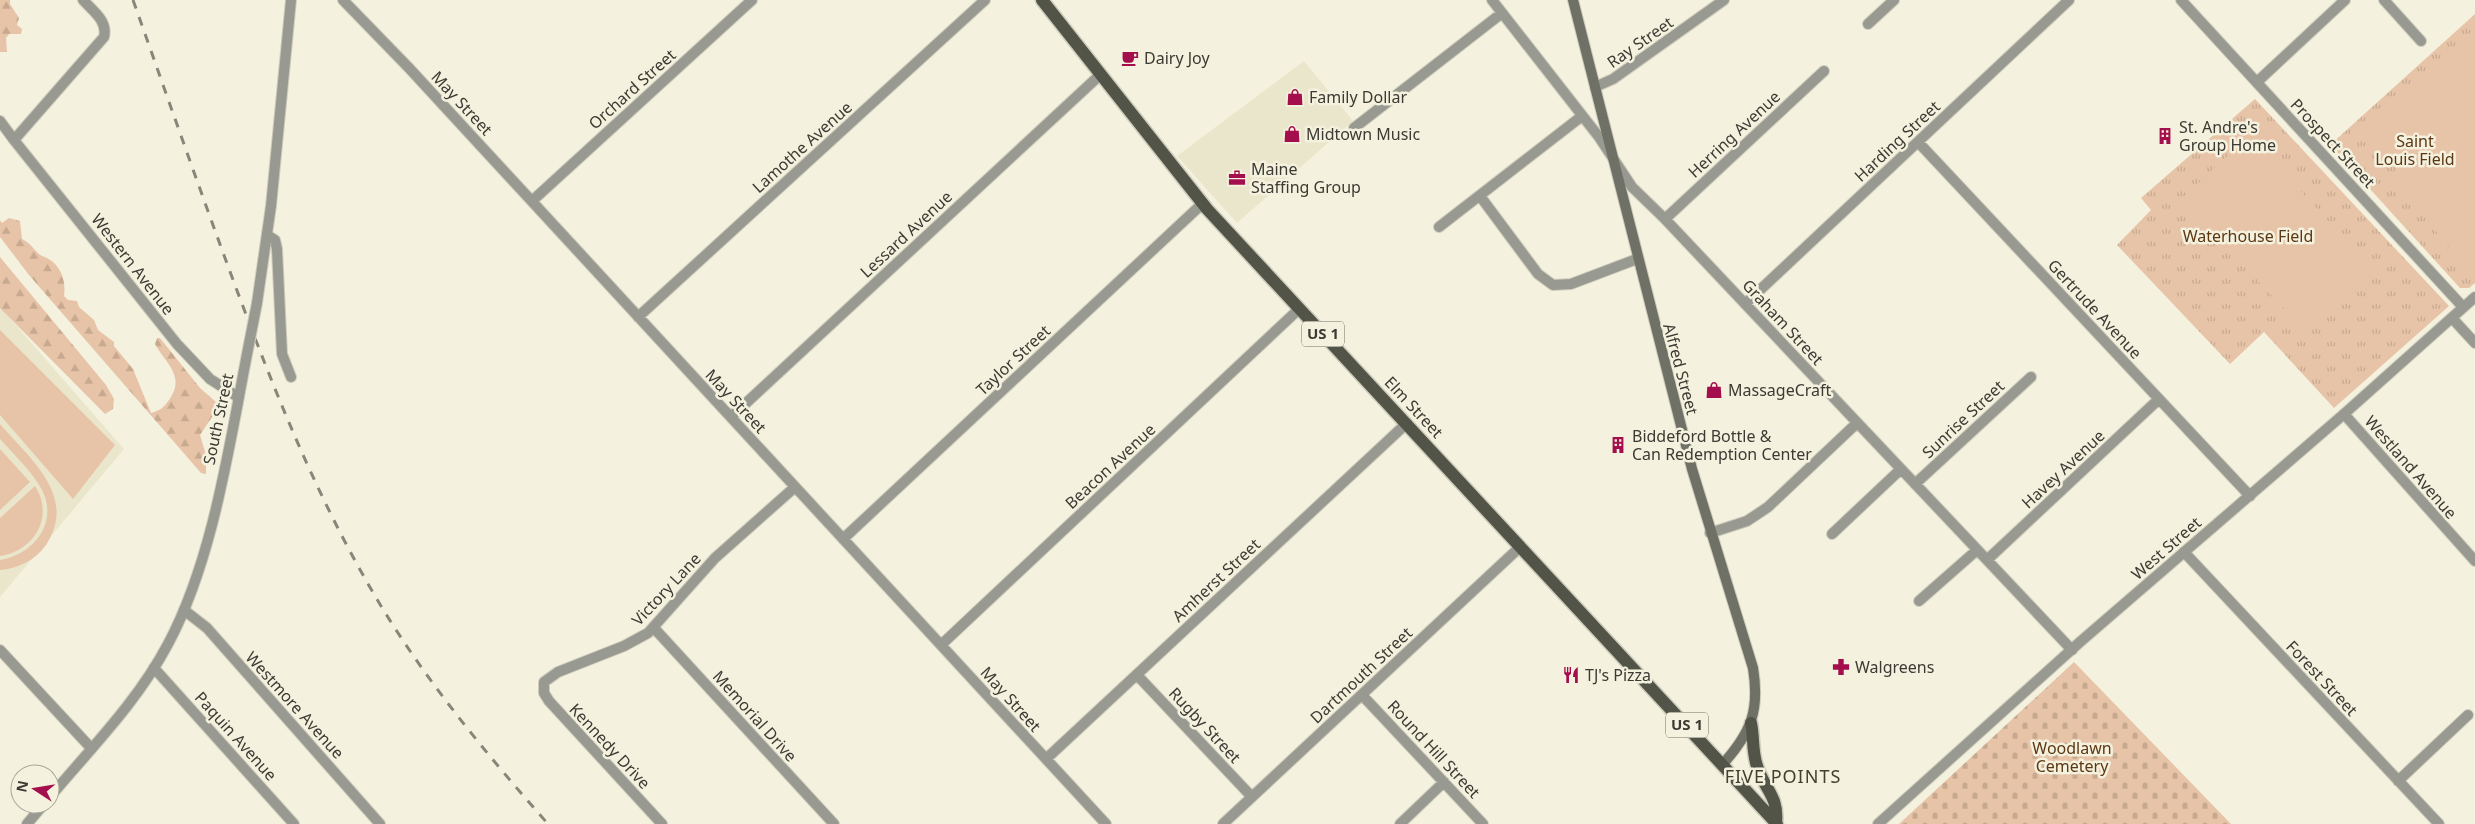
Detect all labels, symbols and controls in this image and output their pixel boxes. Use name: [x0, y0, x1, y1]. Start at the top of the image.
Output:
street label: Ray Street: [1603, 11, 1678, 73]
street label: Orchard Street: [584, 44, 681, 134]
place label: Dairy Joy: [1144, 47, 1210, 69]
cafe icon: Dairy Joy: [1120, 48, 1140, 68]
street label: May Street: [427, 66, 498, 140]
place label: Family Dollar: [1309, 86, 1407, 108]
street label: Herring Avenue: [1683, 86, 1785, 182]
shop icon: Family Dollar: [1285, 87, 1305, 107]
street label: Prospect Street: [2286, 94, 2380, 193]
street label: Harding Street: [1849, 95, 1945, 186]
street label: Lamothe Avenue: [747, 96, 857, 198]
place label: St. Andre's Group Home: [2179, 116, 2276, 156]
place label: Midtown Music: [1306, 123, 1420, 145]
shop icon: Midtown Music: [1282, 124, 1302, 144]
building icon: St. Andre's Group Home: [2155, 126, 2175, 146]
park label: Saint Louis Field: [2375, 130, 2455, 170]
place label: Maine Staffing Group: [1251, 158, 1361, 198]
office icon: Maine Staffing Group: [1227, 168, 1247, 188]
street label: Lessard Avenue: [855, 186, 957, 282]
street label: Western Avenue: [87, 209, 179, 319]
park label: Waterhouse Field: [2183, 225, 2313, 247]
street label: Gertrude Avenue: [2043, 254, 2147, 364]
street label: Graham Street: [1738, 274, 1829, 370]
street label: Taylor Street: [971, 320, 1055, 400]
street label: Alfred Street: [1658, 321, 1704, 417]
road number: US 1: [1302, 322, 1344, 346]
street label: May Street: [701, 364, 772, 438]
street label: South Street: [198, 371, 238, 467]
street label: Elm Street: [1380, 371, 1448, 443]
street label: Sunrise Street: [1917, 375, 2009, 463]
place label: MassageCraft: [1728, 379, 1832, 401]
shop icon: MassageCraft: [1704, 380, 1724, 400]
street label: Westland Avenue: [2360, 411, 2462, 523]
street label: Beacon Avenue: [1060, 418, 1160, 514]
place label: Biddeford Bottle & Can Redemption Center: [1632, 425, 1812, 465]
street label: Havey Avenue: [2017, 425, 2109, 513]
building icon: Biddeford Bottle & Can Redemption Center: [1608, 435, 1628, 455]
street label: West Street: [2126, 511, 2206, 584]
street label: Amherst Street: [1167, 533, 1265, 627]
street label: Victory Lane: [627, 548, 705, 630]
street label: Dartmouth Street: [1305, 622, 1417, 728]
street label: Forest Street: [2281, 636, 2363, 721]
street label: Westmore Avenue: [241, 647, 349, 763]
place label: Walgreens: [1855, 656, 1934, 678]
pharmacy icon: Walgreens: [1831, 657, 1851, 677]
street label: May Street: [976, 662, 1046, 736]
place label: TJ's Pizza: [1585, 664, 1651, 686]
restaurant icon: TJ's Pizza: [1561, 665, 1581, 685]
street label: Memorial Drive: [708, 666, 802, 766]
street label: Rugby Street: [1164, 682, 1246, 768]
street label: Paquin Avenue: [190, 687, 282, 785]
street label: Round Hill Street: [1383, 695, 1485, 803]
street label: Kennedy Drive: [565, 698, 655, 794]
road number: US 1: [1666, 712, 1708, 738]
park label: Woodlawn Cemetery: [2032, 737, 2112, 777]
north arrow: [10, 764, 60, 814]
district label: FIVE POINTS: [1725, 764, 1841, 788]
text: N: [11, 779, 32, 794]

